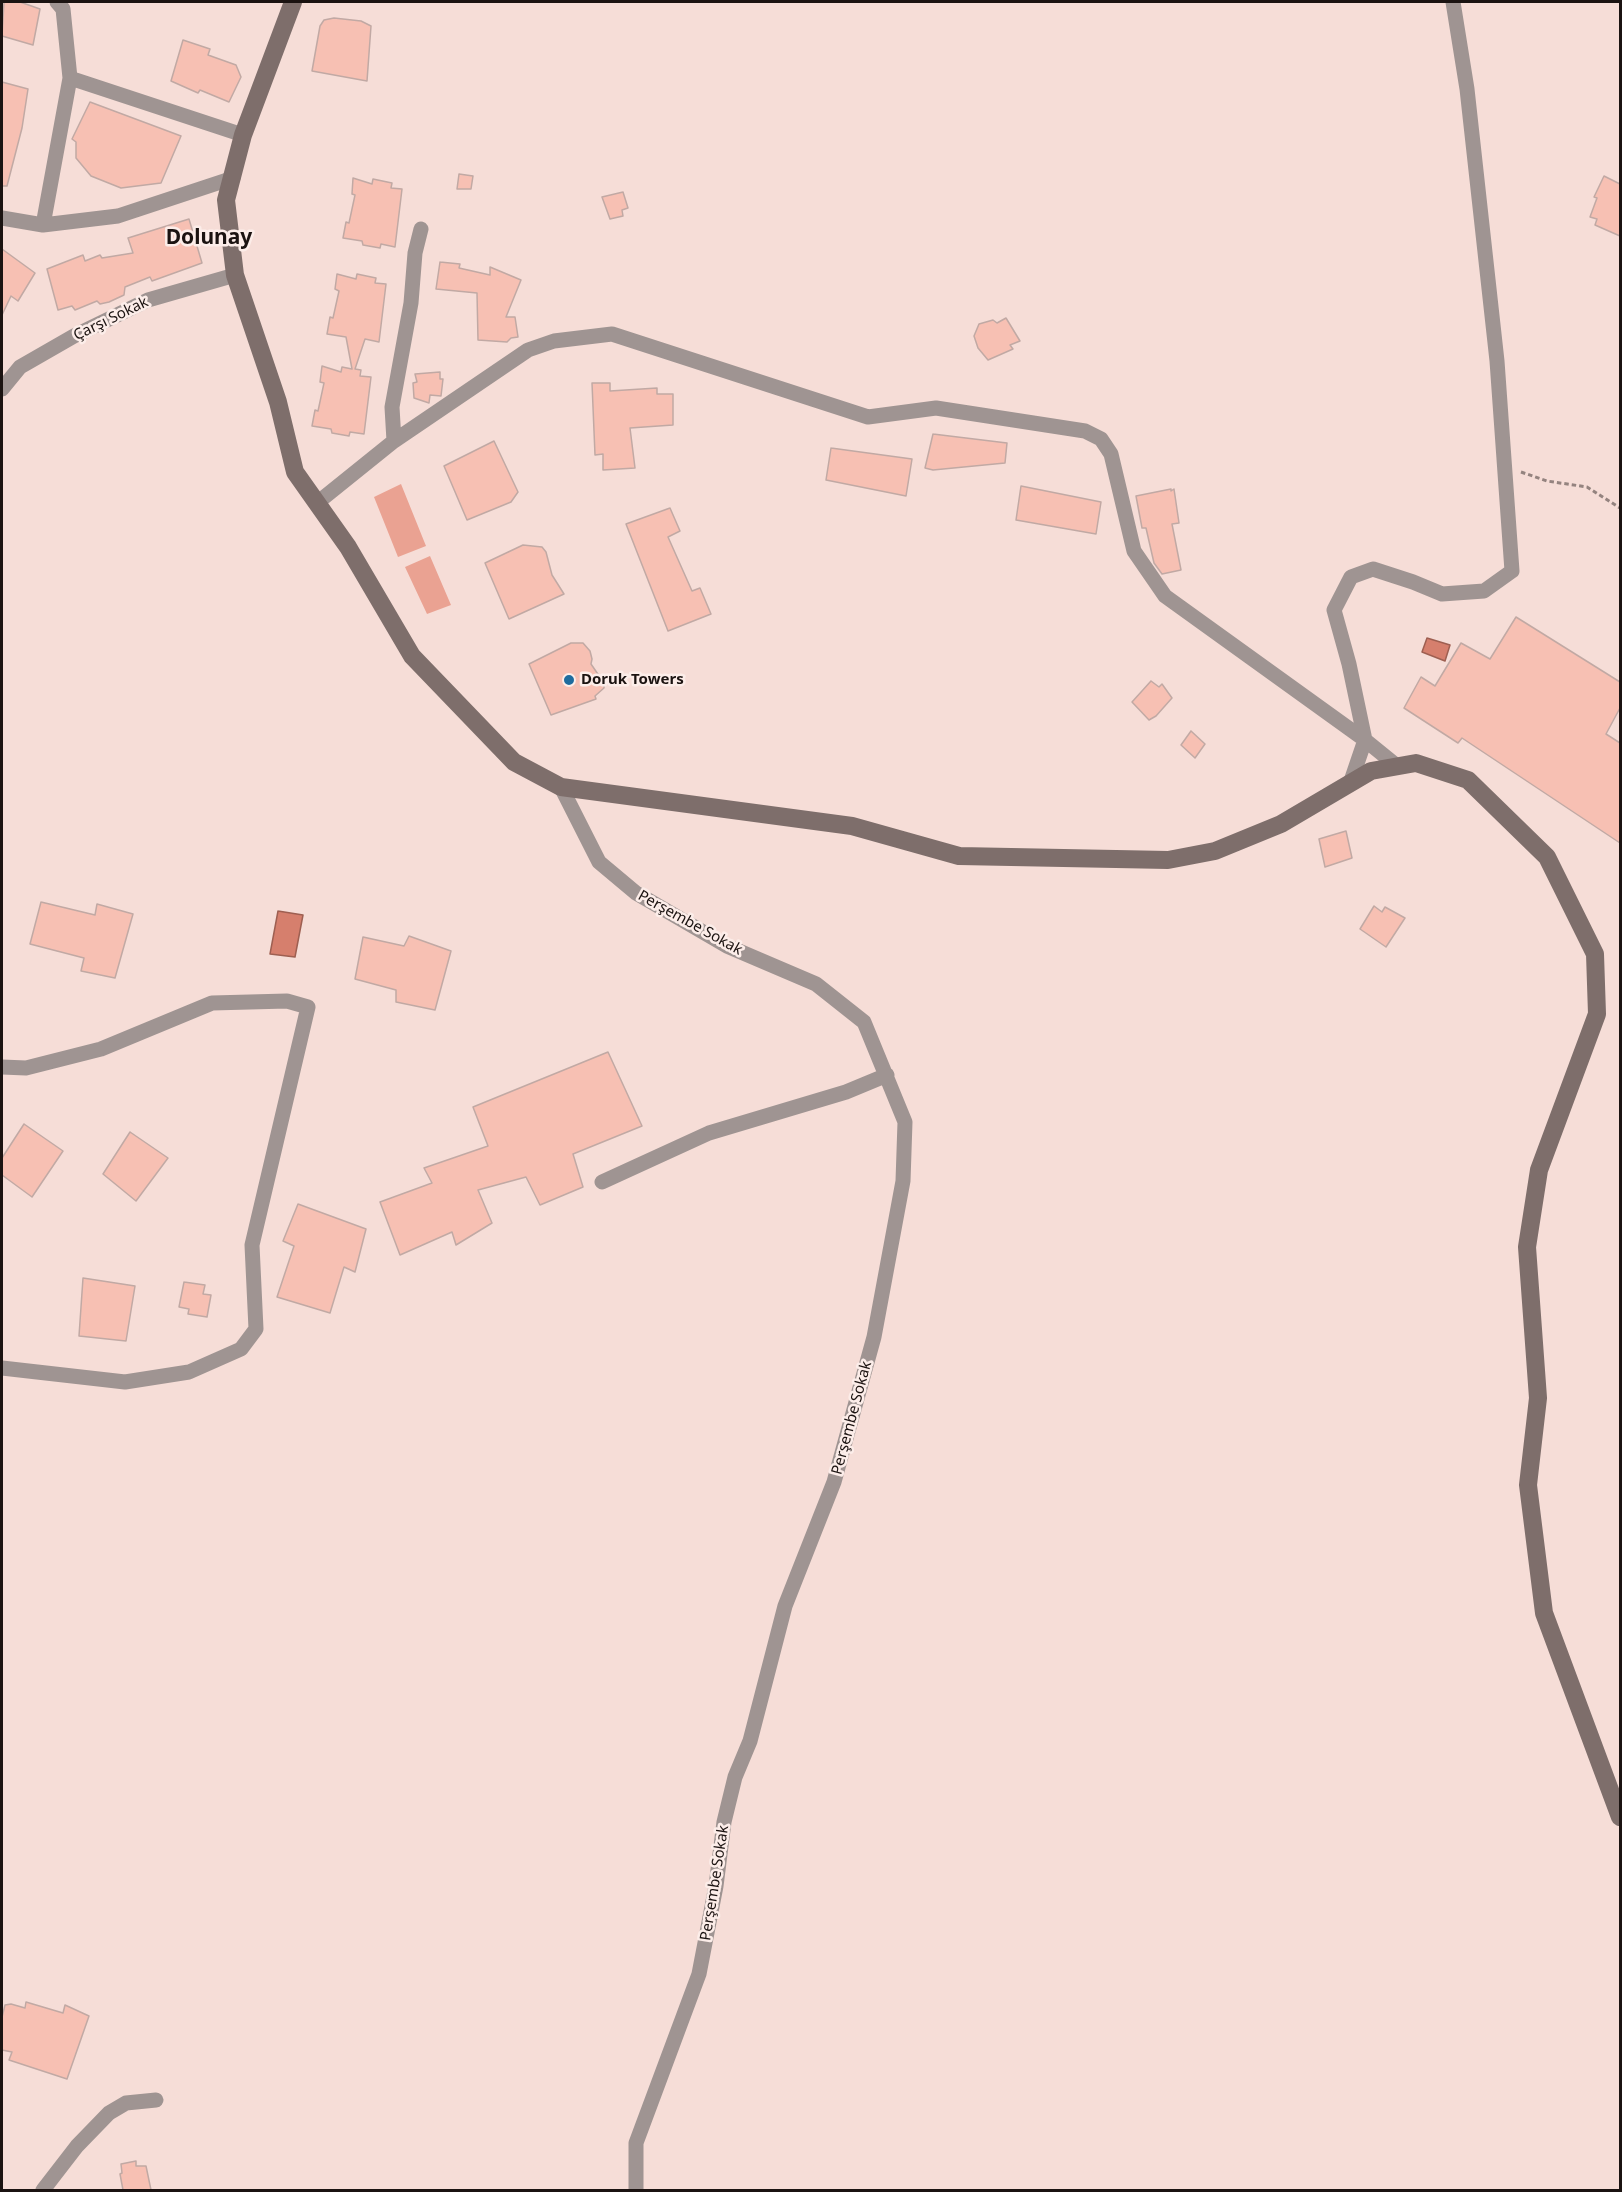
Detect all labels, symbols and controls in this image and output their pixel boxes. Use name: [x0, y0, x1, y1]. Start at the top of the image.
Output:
district label: Dolunay: [166, 225, 252, 251]
street label: Çarşı Sokak: [71, 293, 151, 345]
place label: Doruk Towers: [581, 671, 684, 689]
marker: Doruk Towers: [562, 673, 576, 687]
street label: Perşembe Sokak: [635, 887, 745, 959]
street label: Perşembe Sokak: [828, 1359, 876, 1477]
street label: Perşembe Sokak: [697, 1824, 733, 1942]

